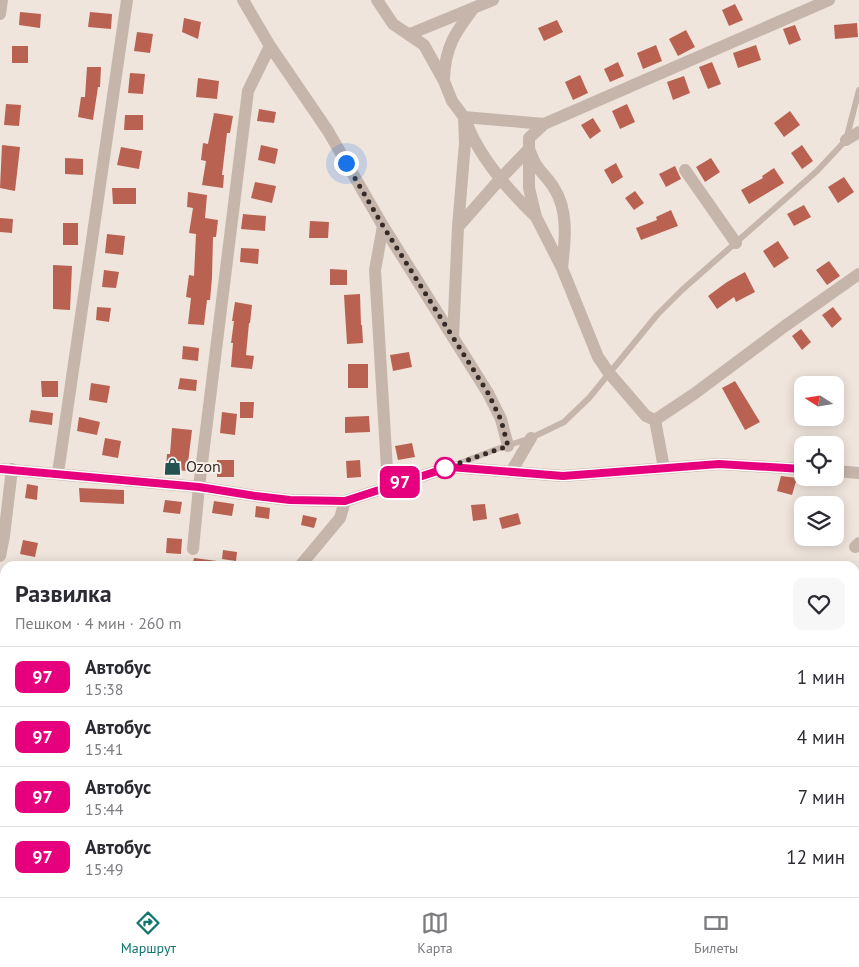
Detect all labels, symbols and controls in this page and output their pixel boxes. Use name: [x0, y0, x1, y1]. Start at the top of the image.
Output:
your location: [334, 151, 359, 176]
north arrow: [794, 376, 844, 426]
map controls: [794, 376, 844, 546]
button: locate: [794, 436, 844, 486]
shop icon: Ozon: [162, 456, 182, 476]
place label: Ozon: [186, 456, 221, 476]
unlabelled marker: [434, 457, 456, 479]
line badge: 97: [378, 466, 422, 498]
text: 97: [390, 470, 410, 493]
button: layers: [794, 496, 844, 546]
text: Развилка: [15, 578, 112, 609]
button: heart: [793, 578, 845, 630]
text: Пешком · 4 мин · 260 m: [15, 613, 182, 633]
text: Автобус: [85, 655, 151, 679]
text: 97: [32, 665, 53, 688]
text: 1 мин: [797, 665, 845, 689]
text: 15:38: [85, 679, 123, 699]
text: Автобус: [85, 715, 151, 739]
text: 97: [32, 725, 53, 748]
text: 4 мин: [797, 725, 845, 749]
text: 15:41: [85, 739, 123, 759]
text: Автобус: [85, 775, 151, 799]
text: 97: [32, 785, 53, 808]
text: 7 мин: [798, 785, 845, 809]
text: 15:44: [85, 799, 123, 819]
text: Автобус: [85, 835, 151, 859]
text: 97: [32, 845, 53, 868]
text: 12 мин: [786, 845, 845, 869]
text: 15:49: [85, 859, 123, 879]
tab: Маршрут: [121, 909, 176, 957]
tab: Карта: [417, 909, 453, 957]
tab: Билеты: [694, 909, 738, 957]

